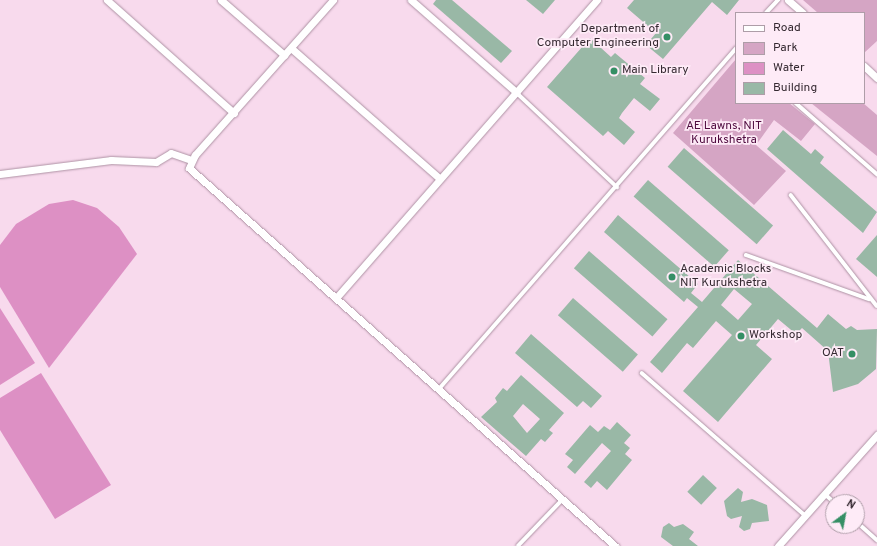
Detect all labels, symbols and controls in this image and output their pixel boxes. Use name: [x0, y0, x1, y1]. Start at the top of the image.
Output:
legend: [735, 12, 865, 104]
text: Road: [773, 20, 801, 36]
place label: Department of Computer Engineering: [537, 23, 659, 51]
marker: Department of Computer Engineering: [662, 32, 672, 42]
text: Park: [773, 40, 798, 56]
text: Water: [773, 60, 805, 76]
place label: Main Library: [622, 64, 689, 78]
marker: Main Library: [609, 66, 619, 76]
text: Building: [773, 80, 817, 96]
park label: AE Lawns, NIT Kurukshetra: [686, 120, 762, 148]
place label: Academic Blocks NIT Kurukshetra: [680, 263, 771, 291]
marker: Academic Blocks NIT Kurukshetra: [667, 272, 677, 282]
place label: Workshop: [749, 329, 802, 343]
marker: Workshop: [736, 331, 746, 341]
place label: OAT: [822, 347, 844, 361]
marker: OAT: [847, 349, 857, 359]
north arrow: [825, 494, 865, 534]
text: N: [844, 497, 858, 513]

